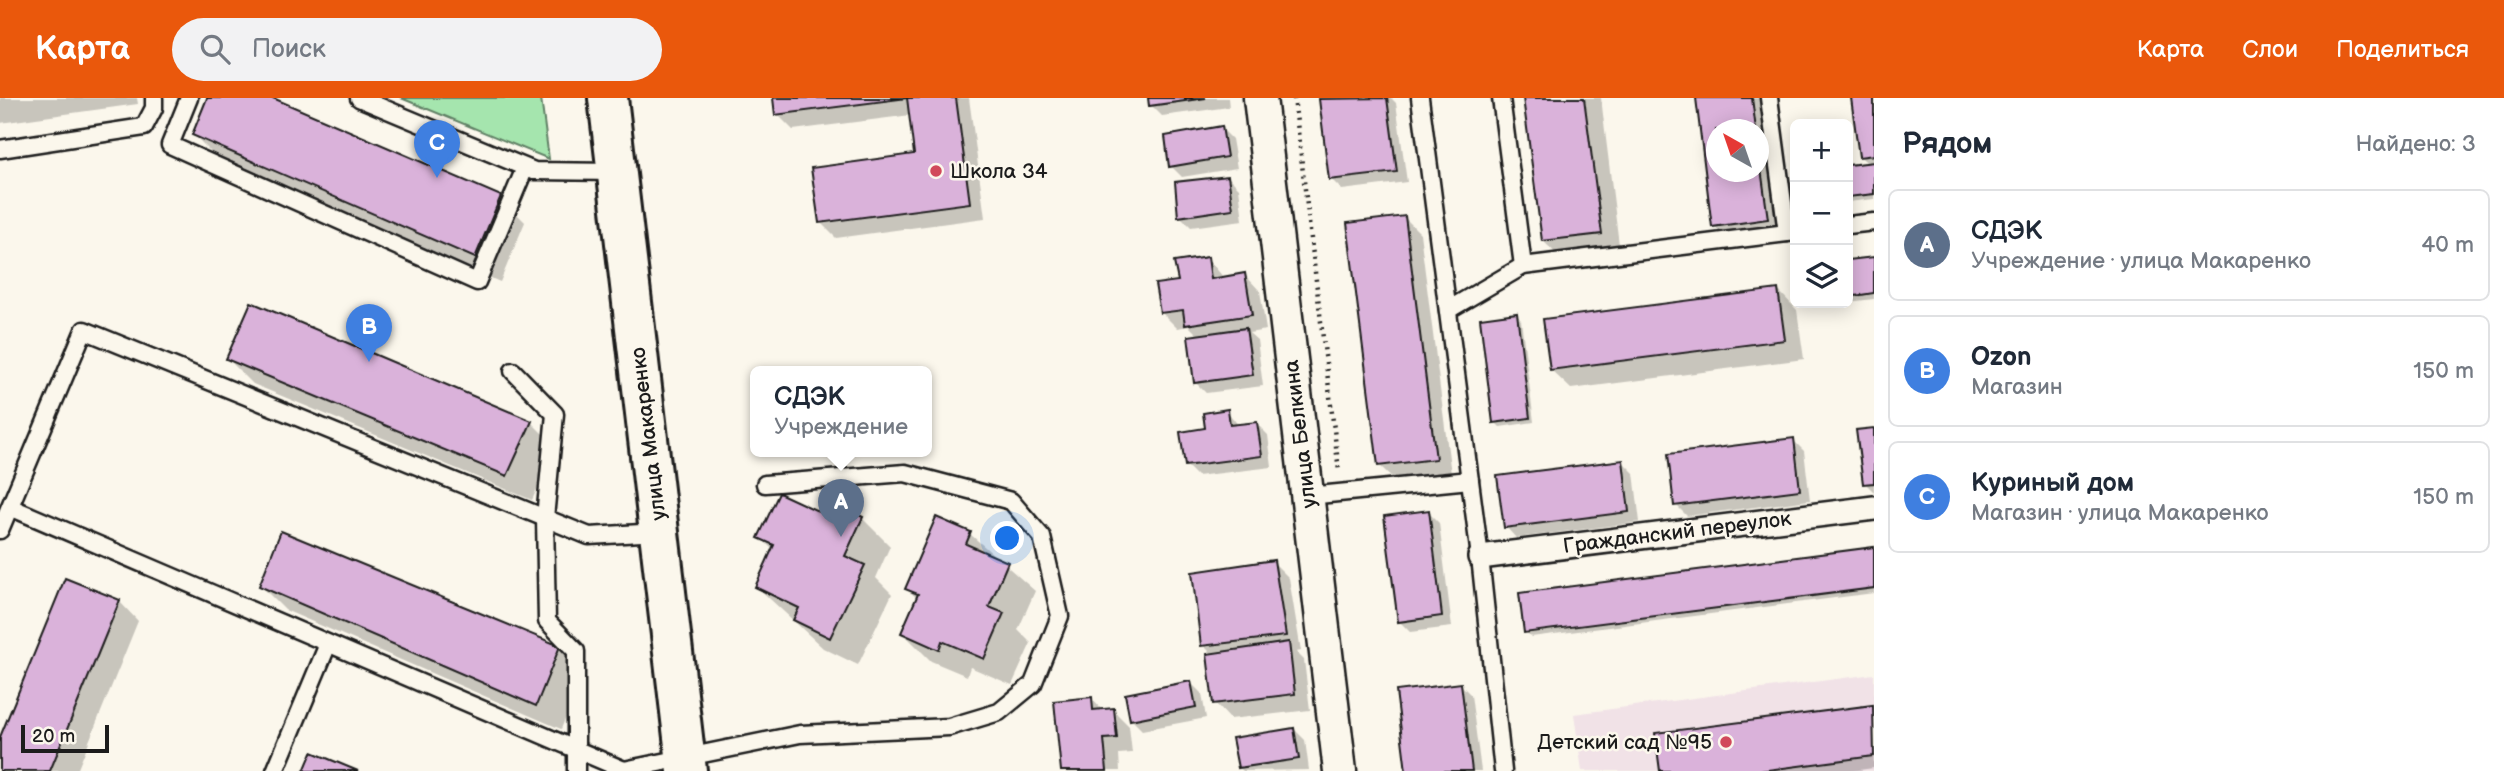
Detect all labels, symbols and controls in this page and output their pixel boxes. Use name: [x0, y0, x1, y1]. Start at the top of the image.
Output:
search box: [172, 18, 662, 81]
text: Карта: [35, 29, 130, 69]
icon: search: [196, 30, 234, 68]
text: Поиск: [252, 34, 326, 65]
text: Карта: [2137, 35, 2204, 64]
text: Слои: [2242, 35, 2298, 64]
text: Поделиться: [2336, 35, 2469, 64]
north arrow: [1706, 119, 1769, 182]
map controls: [1790, 119, 1853, 308]
button: +: [1790, 119, 1853, 182]
pin: C: [414, 120, 460, 178]
text: Рядом: [1902, 126, 1992, 162]
text: Найдено: 3: [2355, 130, 2476, 158]
place label: Школа 34: [950, 159, 1048, 184]
marker: Школа 34: [928, 163, 944, 179]
button: −: [1790, 182, 1853, 245]
text: СДЭК: [1971, 216, 2042, 247]
text: A: [1920, 231, 1934, 259]
text: 40 m: [2421, 231, 2474, 259]
button: layers: [1790, 245, 1853, 308]
text: Учреждение · улица Макаренко: [1971, 247, 2311, 275]
pin: B: [346, 304, 392, 362]
text: Ozon: [1971, 342, 2032, 373]
street label: улица Макаренко: [625, 346, 672, 522]
text: B: [1919, 357, 1935, 385]
text: 150 m: [2413, 357, 2474, 385]
street label: улица Белкина: [1279, 358, 1322, 509]
popup: [750, 366, 932, 457]
text: Магазин: [1971, 373, 2063, 401]
text: СДЭК: [774, 382, 845, 413]
text: Учреждение: [774, 413, 908, 441]
text: Куриный дом: [1971, 468, 2134, 499]
pin: A: [818, 479, 864, 537]
text: C: [1919, 483, 1935, 511]
text: 150 m: [2413, 483, 2474, 511]
text: Магазин · улица Макаренко: [1971, 499, 2269, 527]
street label: Гражданский переулок: [1562, 506, 1792, 559]
your location: [990, 521, 1024, 555]
scale bar: [21, 722, 108, 754]
text: 20 m: [32, 725, 75, 748]
place label: Детский сад №95: [1537, 730, 1712, 755]
marker: Детский сад №95: [1718, 734, 1734, 750]

